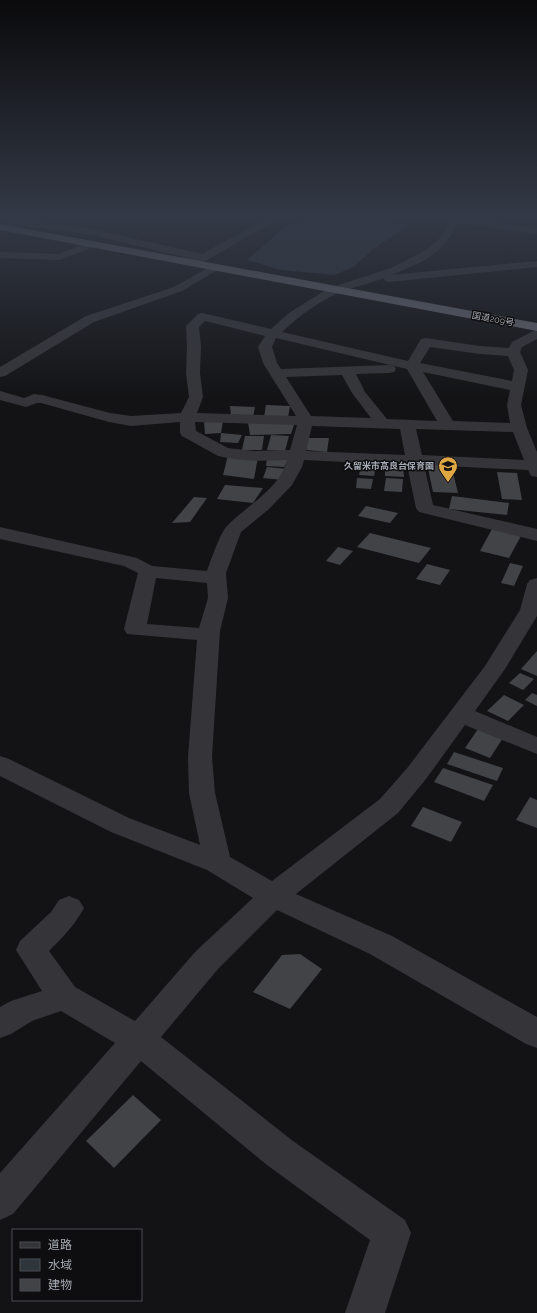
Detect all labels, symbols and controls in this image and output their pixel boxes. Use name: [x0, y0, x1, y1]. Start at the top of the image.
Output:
street label: 国道209号: [471, 310, 515, 328]
school or university icon: 久留米市高良台保育園: [437, 455, 459, 483]
place label: 久留米市高良台保育園: [344, 461, 434, 471]
legend: [12, 1229, 142, 1301]
text: 道路: [48, 1238, 72, 1252]
text: 水域: [48, 1258, 72, 1272]
text: 建物: [48, 1278, 72, 1292]

